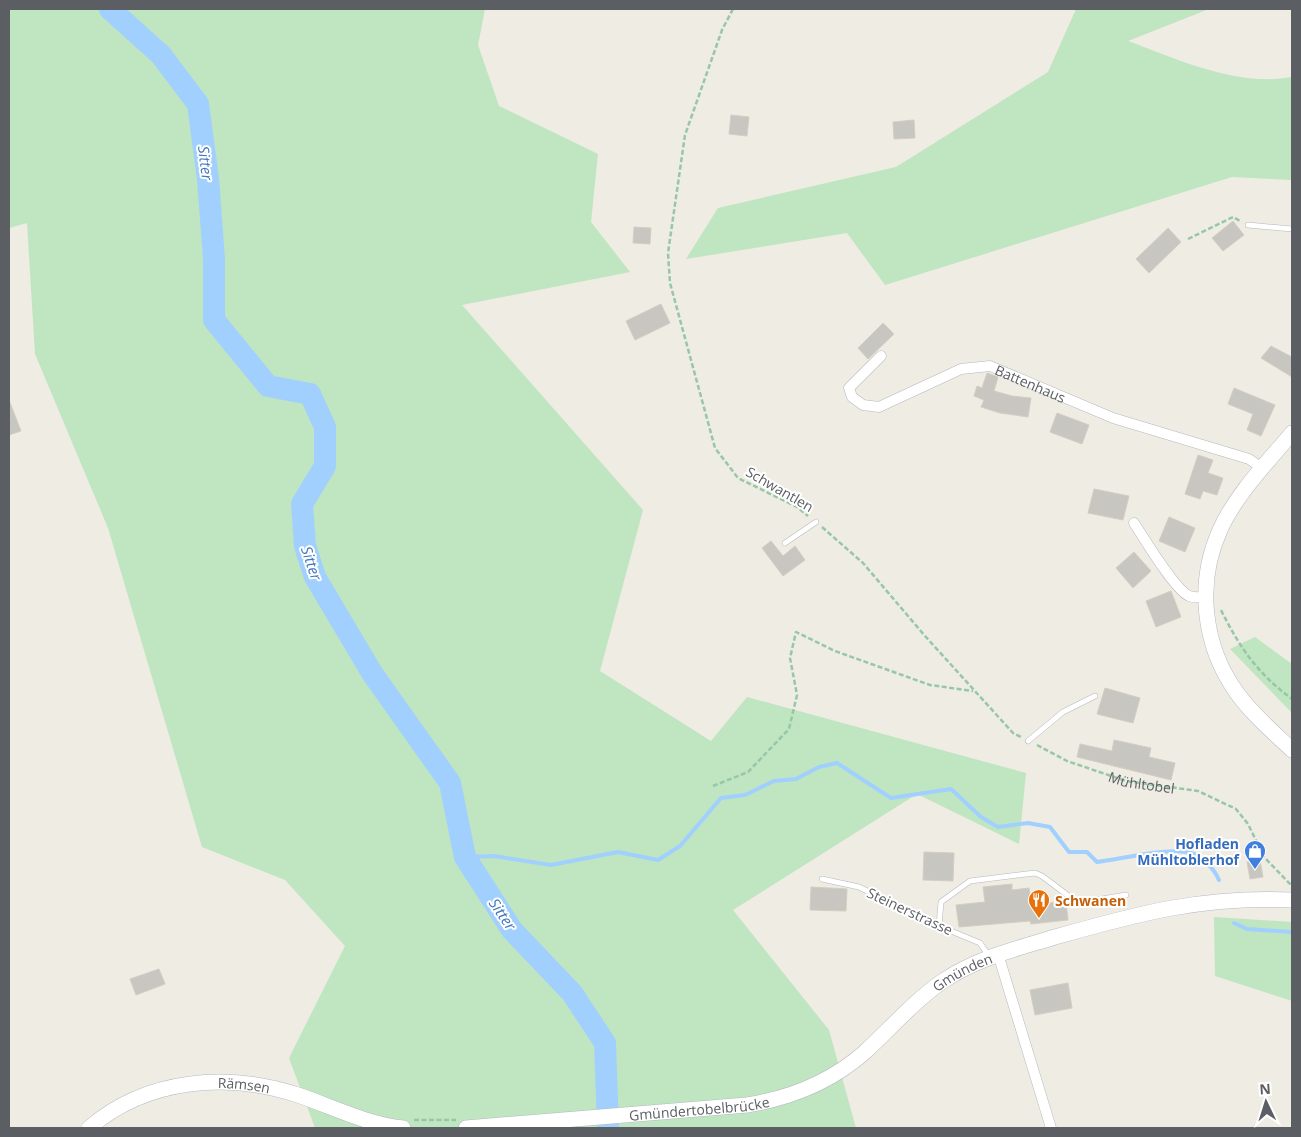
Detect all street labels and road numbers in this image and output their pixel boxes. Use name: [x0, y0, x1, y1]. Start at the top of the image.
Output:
street label: Battenhaus: [992, 360, 1069, 407]
street label: Schwantlen: [743, 462, 817, 516]
street label: Mühltobel: [1106, 766, 1176, 797]
street label: Steinerstrasse: [864, 883, 956, 939]
street label: Gmünden: [928, 948, 995, 995]
street label: Rämsen: [218, 1073, 272, 1097]
street label: Gmündertobelbrücke: [628, 1091, 771, 1124]

